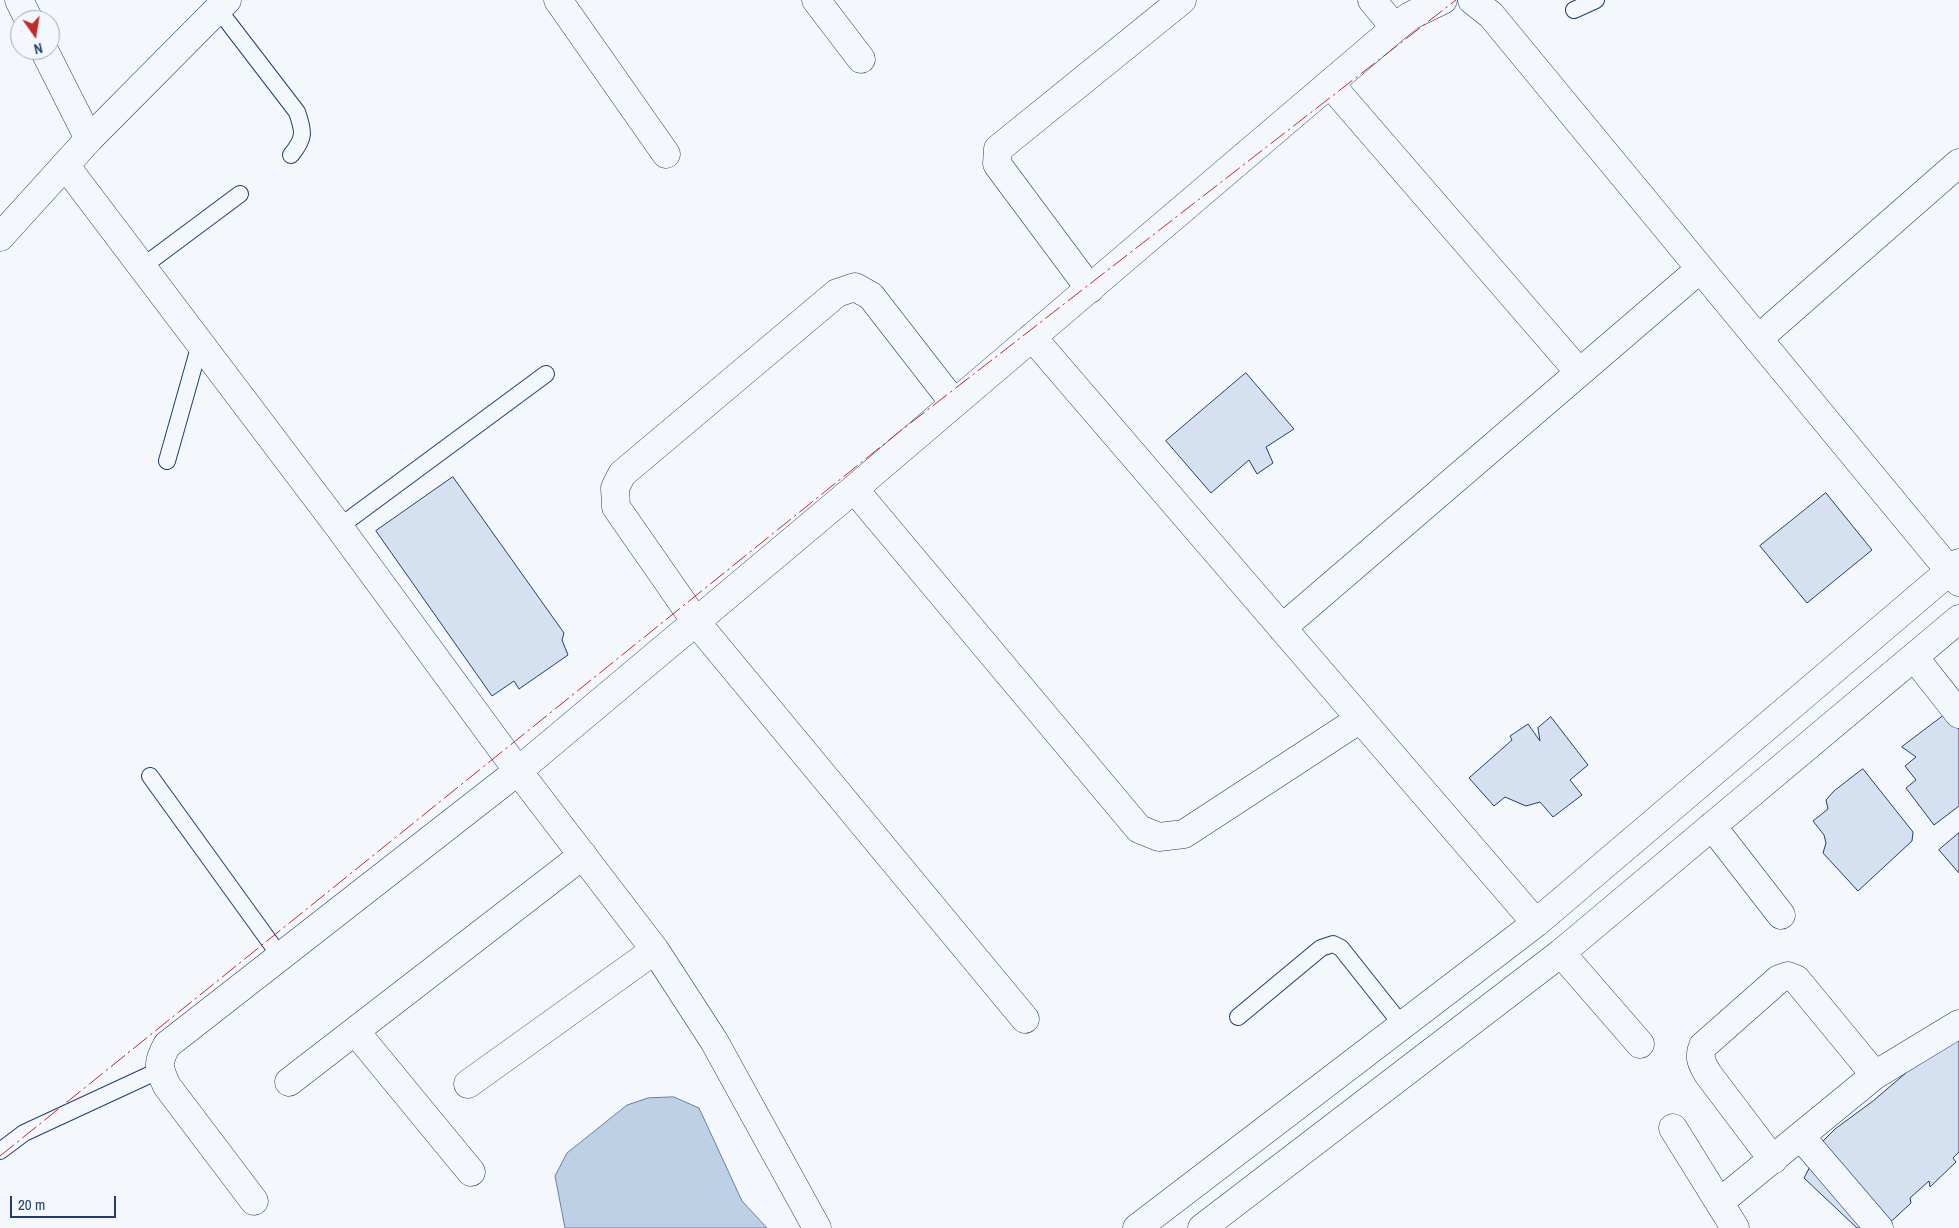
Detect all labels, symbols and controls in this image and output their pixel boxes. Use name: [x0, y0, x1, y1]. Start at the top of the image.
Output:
north arrow: [10, 10, 60, 60]
text: N: [32, 39, 44, 58]
scale bar: [12, 1186, 119, 1218]
text: 20 m: [18, 1194, 45, 1215]

